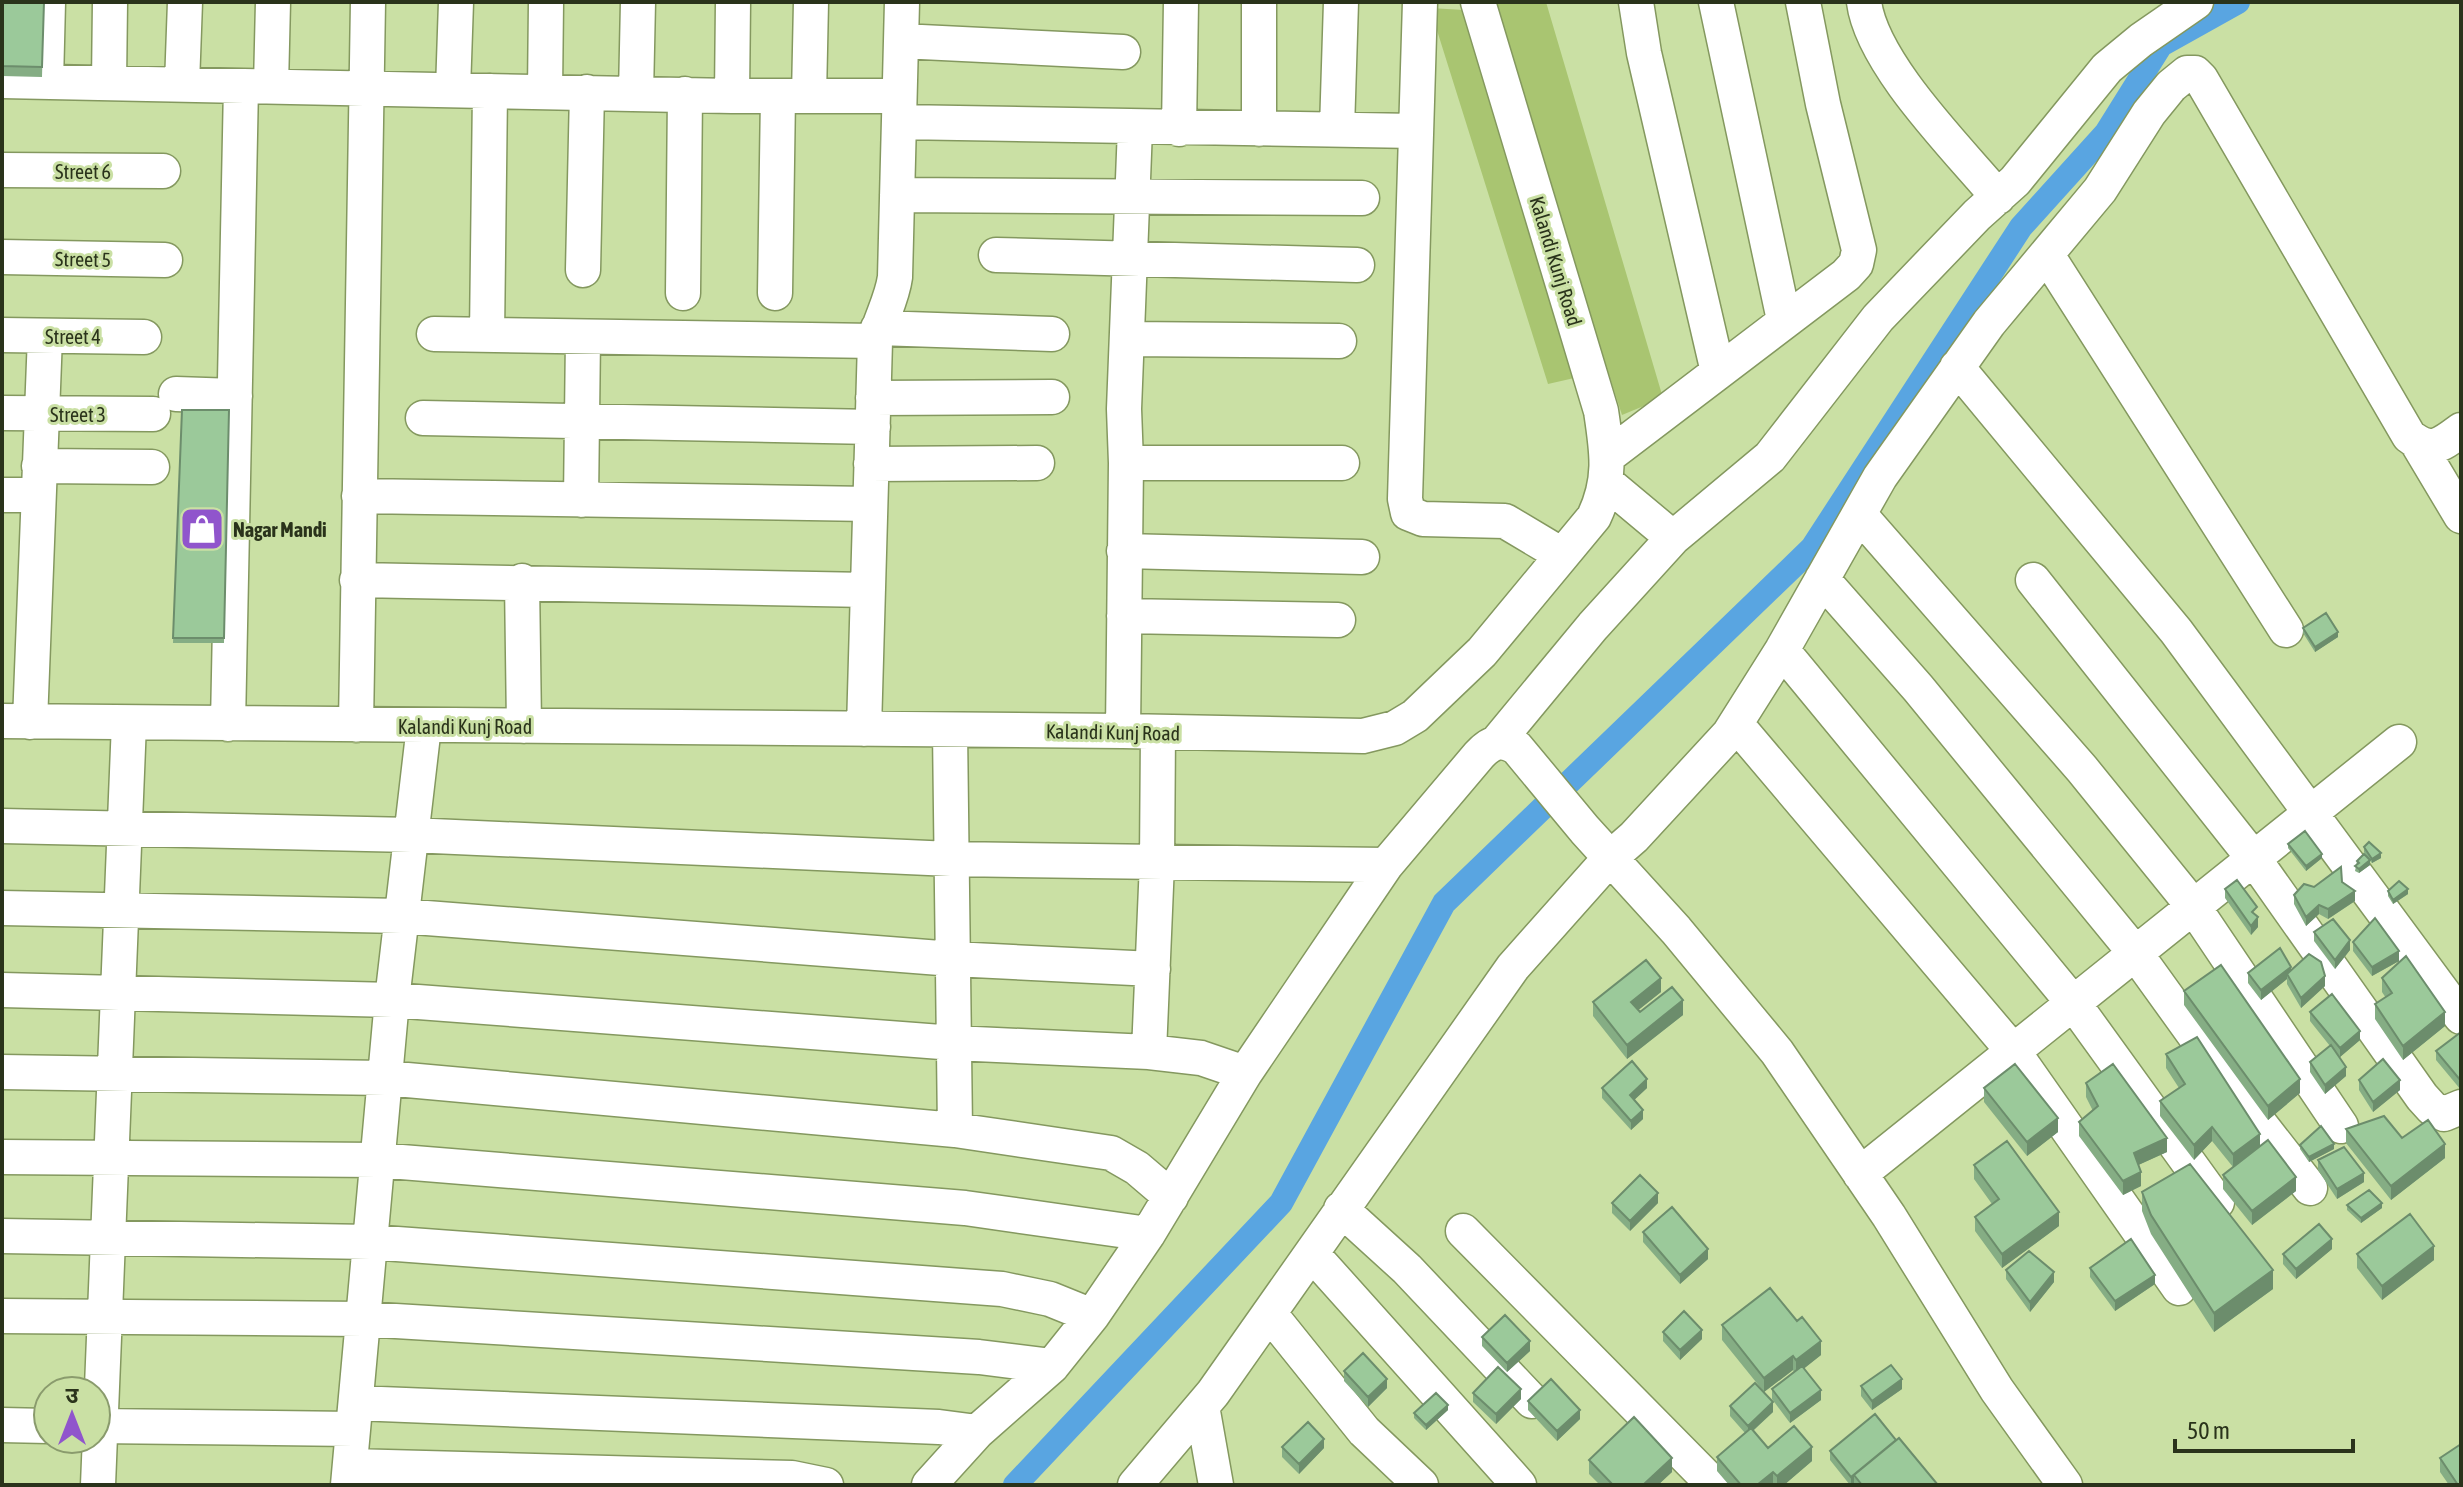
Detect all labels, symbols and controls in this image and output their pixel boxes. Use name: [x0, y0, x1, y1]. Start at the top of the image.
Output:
street label: Street 6: [55, 160, 111, 183]
street label: Kalandi Kunj Road: [1525, 193, 1587, 329]
street label: Street 5: [55, 247, 111, 271]
street label: Street 4: [45, 325, 101, 348]
street label: Street 3: [50, 403, 106, 426]
shop icon: Nagar Mandi: [178, 505, 226, 553]
place label: Nagar Mandi: [233, 518, 327, 541]
street label: Kalandi Kunj Road: [398, 715, 532, 738]
street label: Kalandi Kunj Road: [1046, 719, 1180, 745]
north arrow: [32, 1375, 112, 1455]
text: उ: [66, 1382, 80, 1408]
scale bar: [2175, 1403, 2353, 1453]
text: 50 m: [2187, 1417, 2230, 1444]

